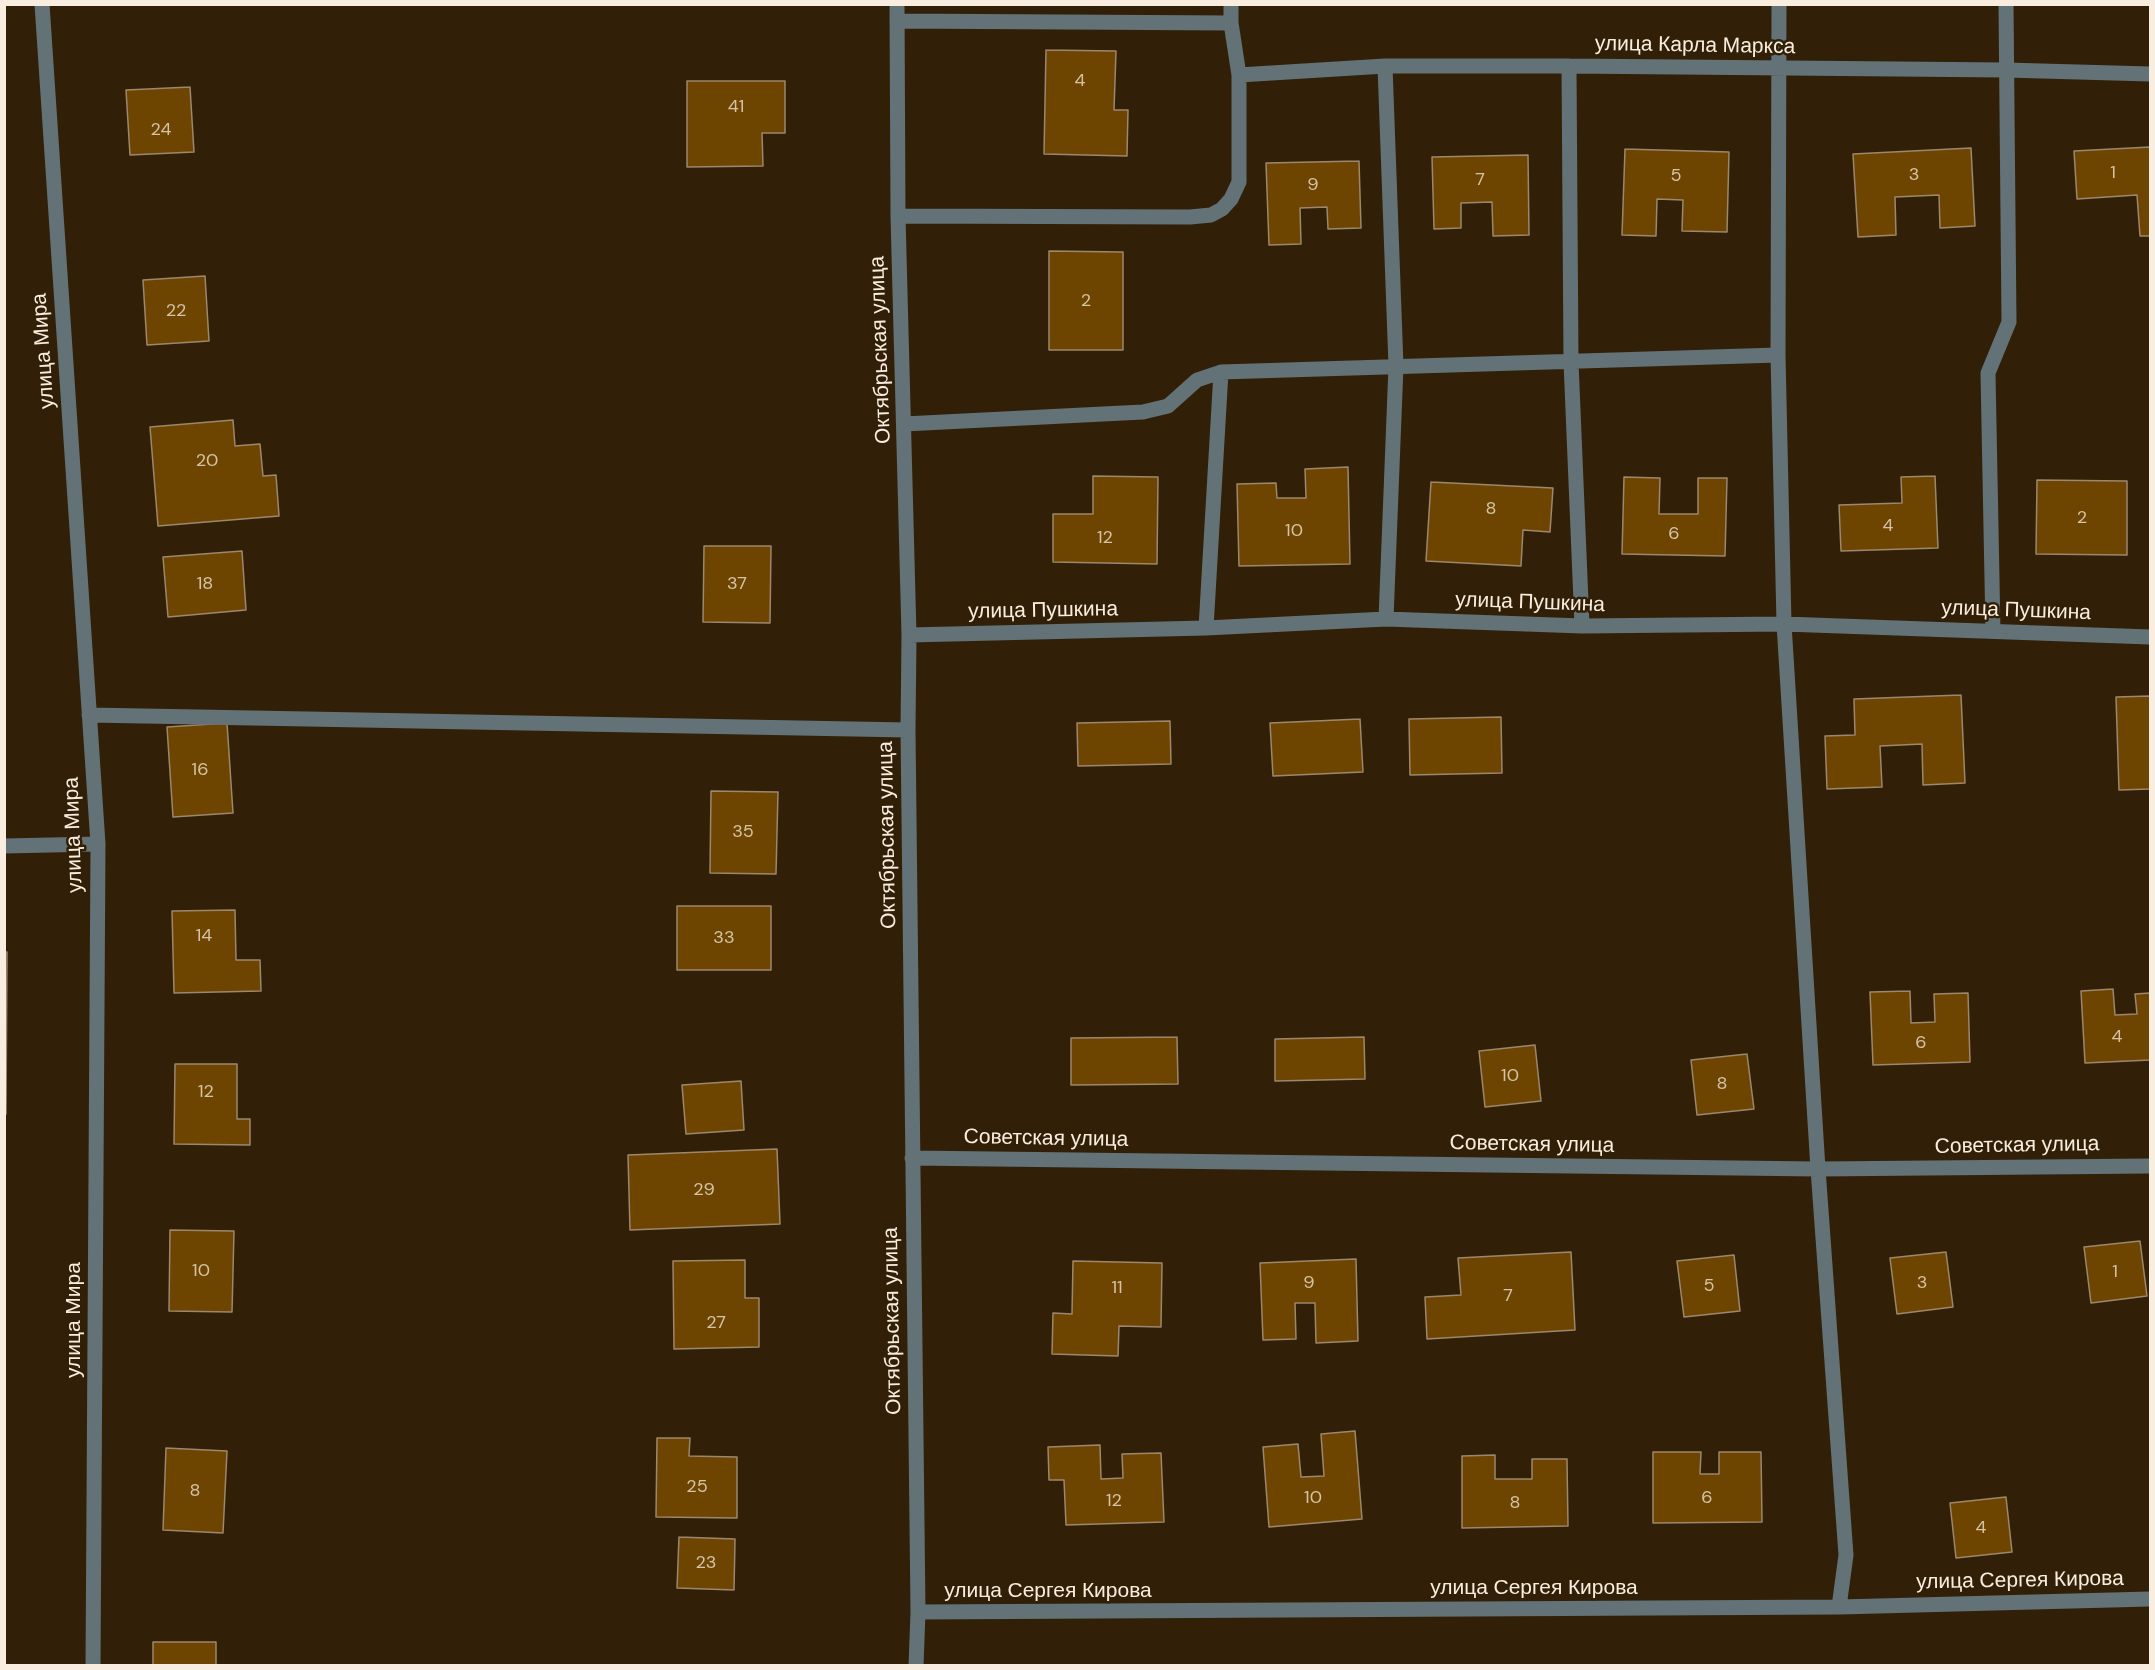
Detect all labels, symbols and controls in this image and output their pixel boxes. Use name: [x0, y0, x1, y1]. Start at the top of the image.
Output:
street label: улица Карла Маркса: [1595, 32, 1795, 60]
house number: 4: [1075, 70, 1085, 92]
house number: 41: [728, 96, 744, 118]
house number: 24: [151, 119, 171, 141]
house number: 1: [2110, 162, 2116, 184]
house number: 3: [1909, 164, 1919, 186]
house number: 5: [1671, 165, 1681, 187]
house number: 7: [1475, 169, 1485, 191]
house number: 9: [1307, 174, 1319, 196]
street label: Октябрьская улица: [865, 256, 897, 444]
house number: 2: [1081, 290, 1091, 312]
street label: улица Мира: [27, 292, 61, 410]
house number: 22: [166, 300, 186, 322]
house number: 20: [196, 450, 218, 472]
house number: 8: [1486, 498, 1496, 520]
house number: 2: [2077, 507, 2087, 529]
house number: 4: [1883, 515, 1893, 537]
house number: 10: [1285, 520, 1303, 542]
house number: 6: [1668, 523, 1680, 545]
house number: 12: [1097, 527, 1113, 549]
house number: 18: [197, 573, 213, 595]
house number: 37: [727, 573, 747, 595]
street label: улица Пушкина: [1455, 588, 1605, 618]
street label: улица Пушкина: [1941, 596, 2091, 626]
street label: улица Пушкина: [968, 597, 1118, 625]
street label: Октябрьская улица: [874, 741, 902, 929]
house number: 16: [192, 759, 208, 781]
street label: улица Мира: [59, 777, 89, 893]
house number: 35: [732, 821, 754, 843]
house number: 14: [196, 925, 212, 947]
house number: 33: [713, 927, 735, 949]
house number: 4: [2112, 1026, 2122, 1048]
house number: 6: [1915, 1032, 1927, 1054]
house number: 10: [1501, 1065, 1519, 1087]
house number: 8: [1717, 1073, 1727, 1095]
house number: 12: [198, 1081, 214, 1103]
street label: Советская улица: [963, 1125, 1129, 1153]
street label: Советская улица: [1449, 1131, 1615, 1159]
street label: Советская улица: [1934, 1132, 2100, 1160]
house number: 29: [693, 1179, 715, 1201]
street label: Октябрьская улица: [879, 1227, 907, 1415]
house number: 10: [192, 1260, 210, 1282]
house number: 1: [2112, 1261, 2118, 1283]
street label: улица Мира: [61, 1262, 87, 1378]
house number: 9: [1303, 1272, 1315, 1294]
house number: 3: [1917, 1272, 1927, 1294]
house number: 5: [1704, 1275, 1714, 1297]
house number: 11: [1111, 1277, 1123, 1299]
house number: 7: [1503, 1285, 1513, 1307]
house number: 27: [706, 1312, 726, 1334]
house number: 25: [686, 1476, 708, 1498]
house number: 8: [190, 1480, 200, 1502]
house number: 10: [1304, 1487, 1322, 1509]
house number: 6: [1701, 1487, 1713, 1509]
house number: 12: [1106, 1490, 1122, 1512]
house number: 8: [1510, 1492, 1520, 1514]
house number: 4: [1976, 1517, 1986, 1539]
house number: 23: [695, 1552, 717, 1574]
street label: улица Сергея Кирова: [1916, 1567, 2124, 1595]
street label: улица Сергея Кирова: [1430, 1575, 1638, 1601]
street label: улица Сергея Кирова: [944, 1578, 1152, 1604]

